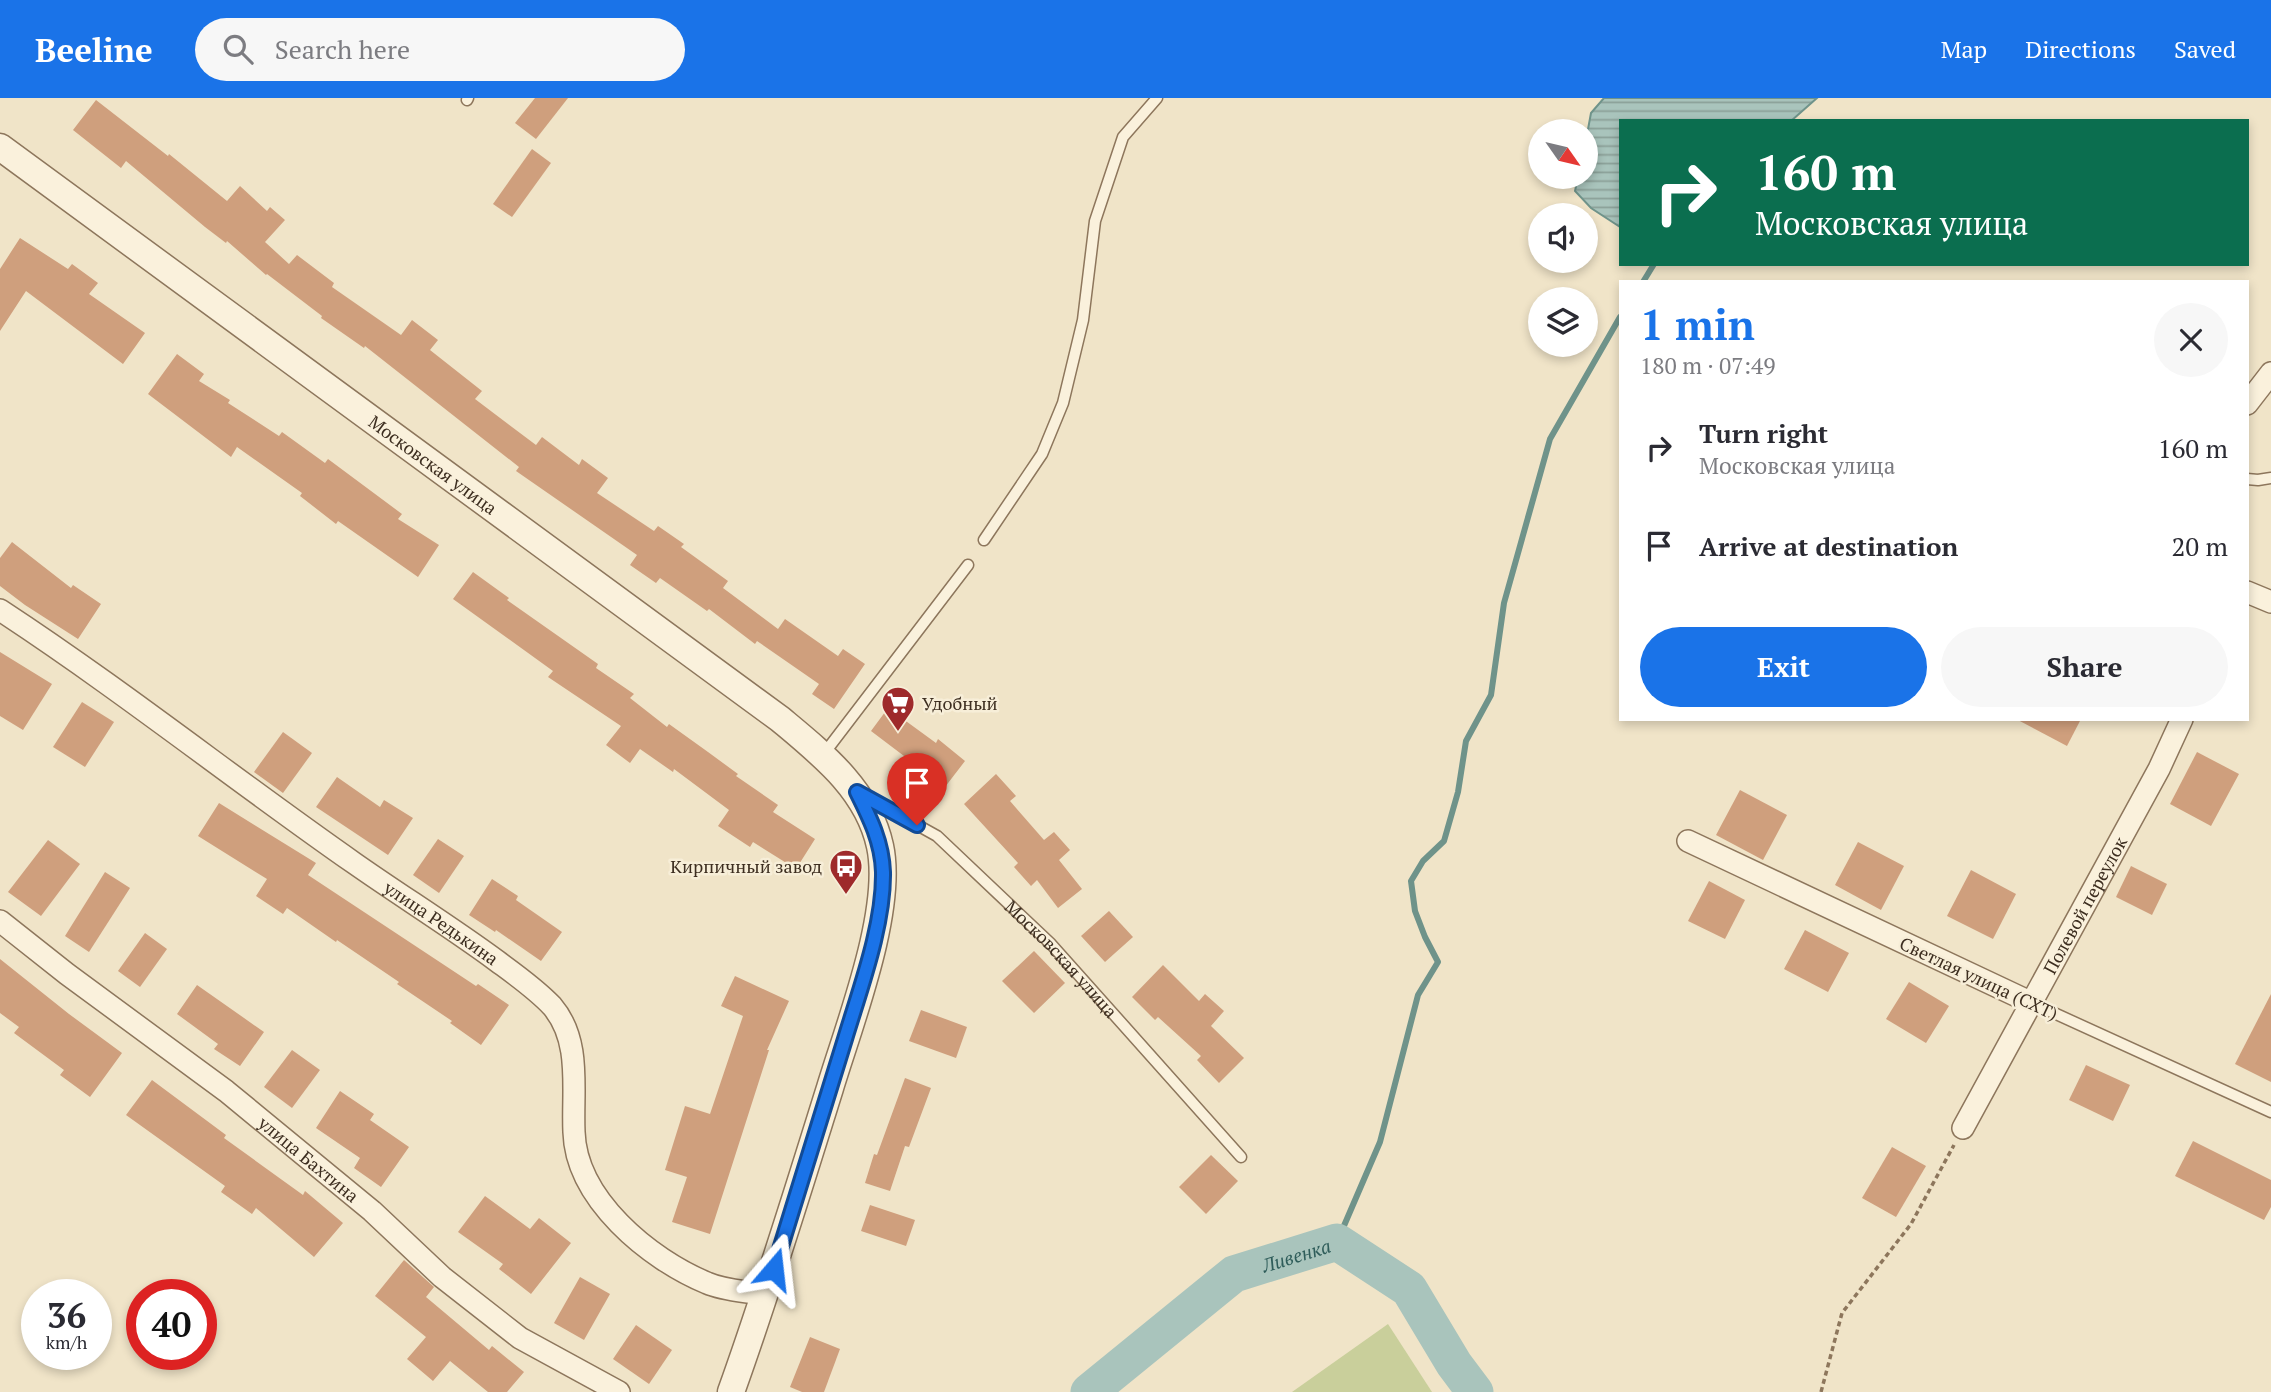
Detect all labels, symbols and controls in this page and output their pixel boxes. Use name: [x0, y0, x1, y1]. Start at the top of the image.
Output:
search box: [195, 18, 685, 81]
text: Beeline: [35, 28, 153, 71]
icon: search: [219, 30, 257, 68]
text: Search here: [275, 32, 410, 66]
text: Map: [1941, 33, 1987, 65]
text: Directions: [2025, 33, 2136, 65]
text: Saved: [2174, 33, 2236, 65]
north arrow: [1528, 119, 1598, 189]
map controls: [1528, 119, 1598, 357]
text: 160 m: [1755, 139, 1897, 204]
icon: right: [1640, 147, 1731, 238]
text: Московская улица: [1755, 202, 2028, 244]
button: sound: [1528, 203, 1598, 273]
button: layers: [1528, 287, 1598, 357]
text: 1 min: [1640, 296, 1755, 352]
button: close: [2154, 303, 2228, 377]
text: 180 m · 07:49: [1640, 350, 1775, 381]
street label: Московская улица: [364, 409, 502, 520]
text: Turn right: [1699, 416, 1828, 450]
icon: right: [1640, 429, 1678, 467]
text: 160 m: [2158, 431, 2228, 465]
text: Московская улица: [1699, 450, 1895, 481]
icon: arrive: [1640, 527, 1678, 565]
text: Arrive at destination: [1699, 529, 1958, 563]
text: 20 m: [2172, 529, 2228, 563]
button: Exit: [1640, 627, 1927, 707]
button: Share: [1941, 627, 2228, 707]
supermarket icon: Удобный: [879, 684, 917, 733]
place label: Удобный: [922, 691, 998, 715]
pin: [887, 753, 947, 825]
icon: arrive: [898, 764, 936, 802]
street label: Полевой переулок: [2037, 832, 2132, 978]
bus stop icon: Кирпичный завод: [827, 847, 865, 896]
place label: Кирпичный завод: [670, 854, 822, 878]
street label: улица Редькина: [379, 875, 503, 970]
street label: Московская улица: [1000, 895, 1123, 1023]
street label: Светлая улица (СХТ): [1896, 931, 2062, 1025]
street label: улица Бахтина: [253, 1110, 364, 1207]
position arrow: [737, 1232, 811, 1306]
water label: Ливенка: [1258, 1232, 1334, 1277]
speed limit sign: 40: [126, 1279, 217, 1370]
text: 36: [47, 1292, 86, 1338]
text: km/h: [46, 1330, 87, 1354]

